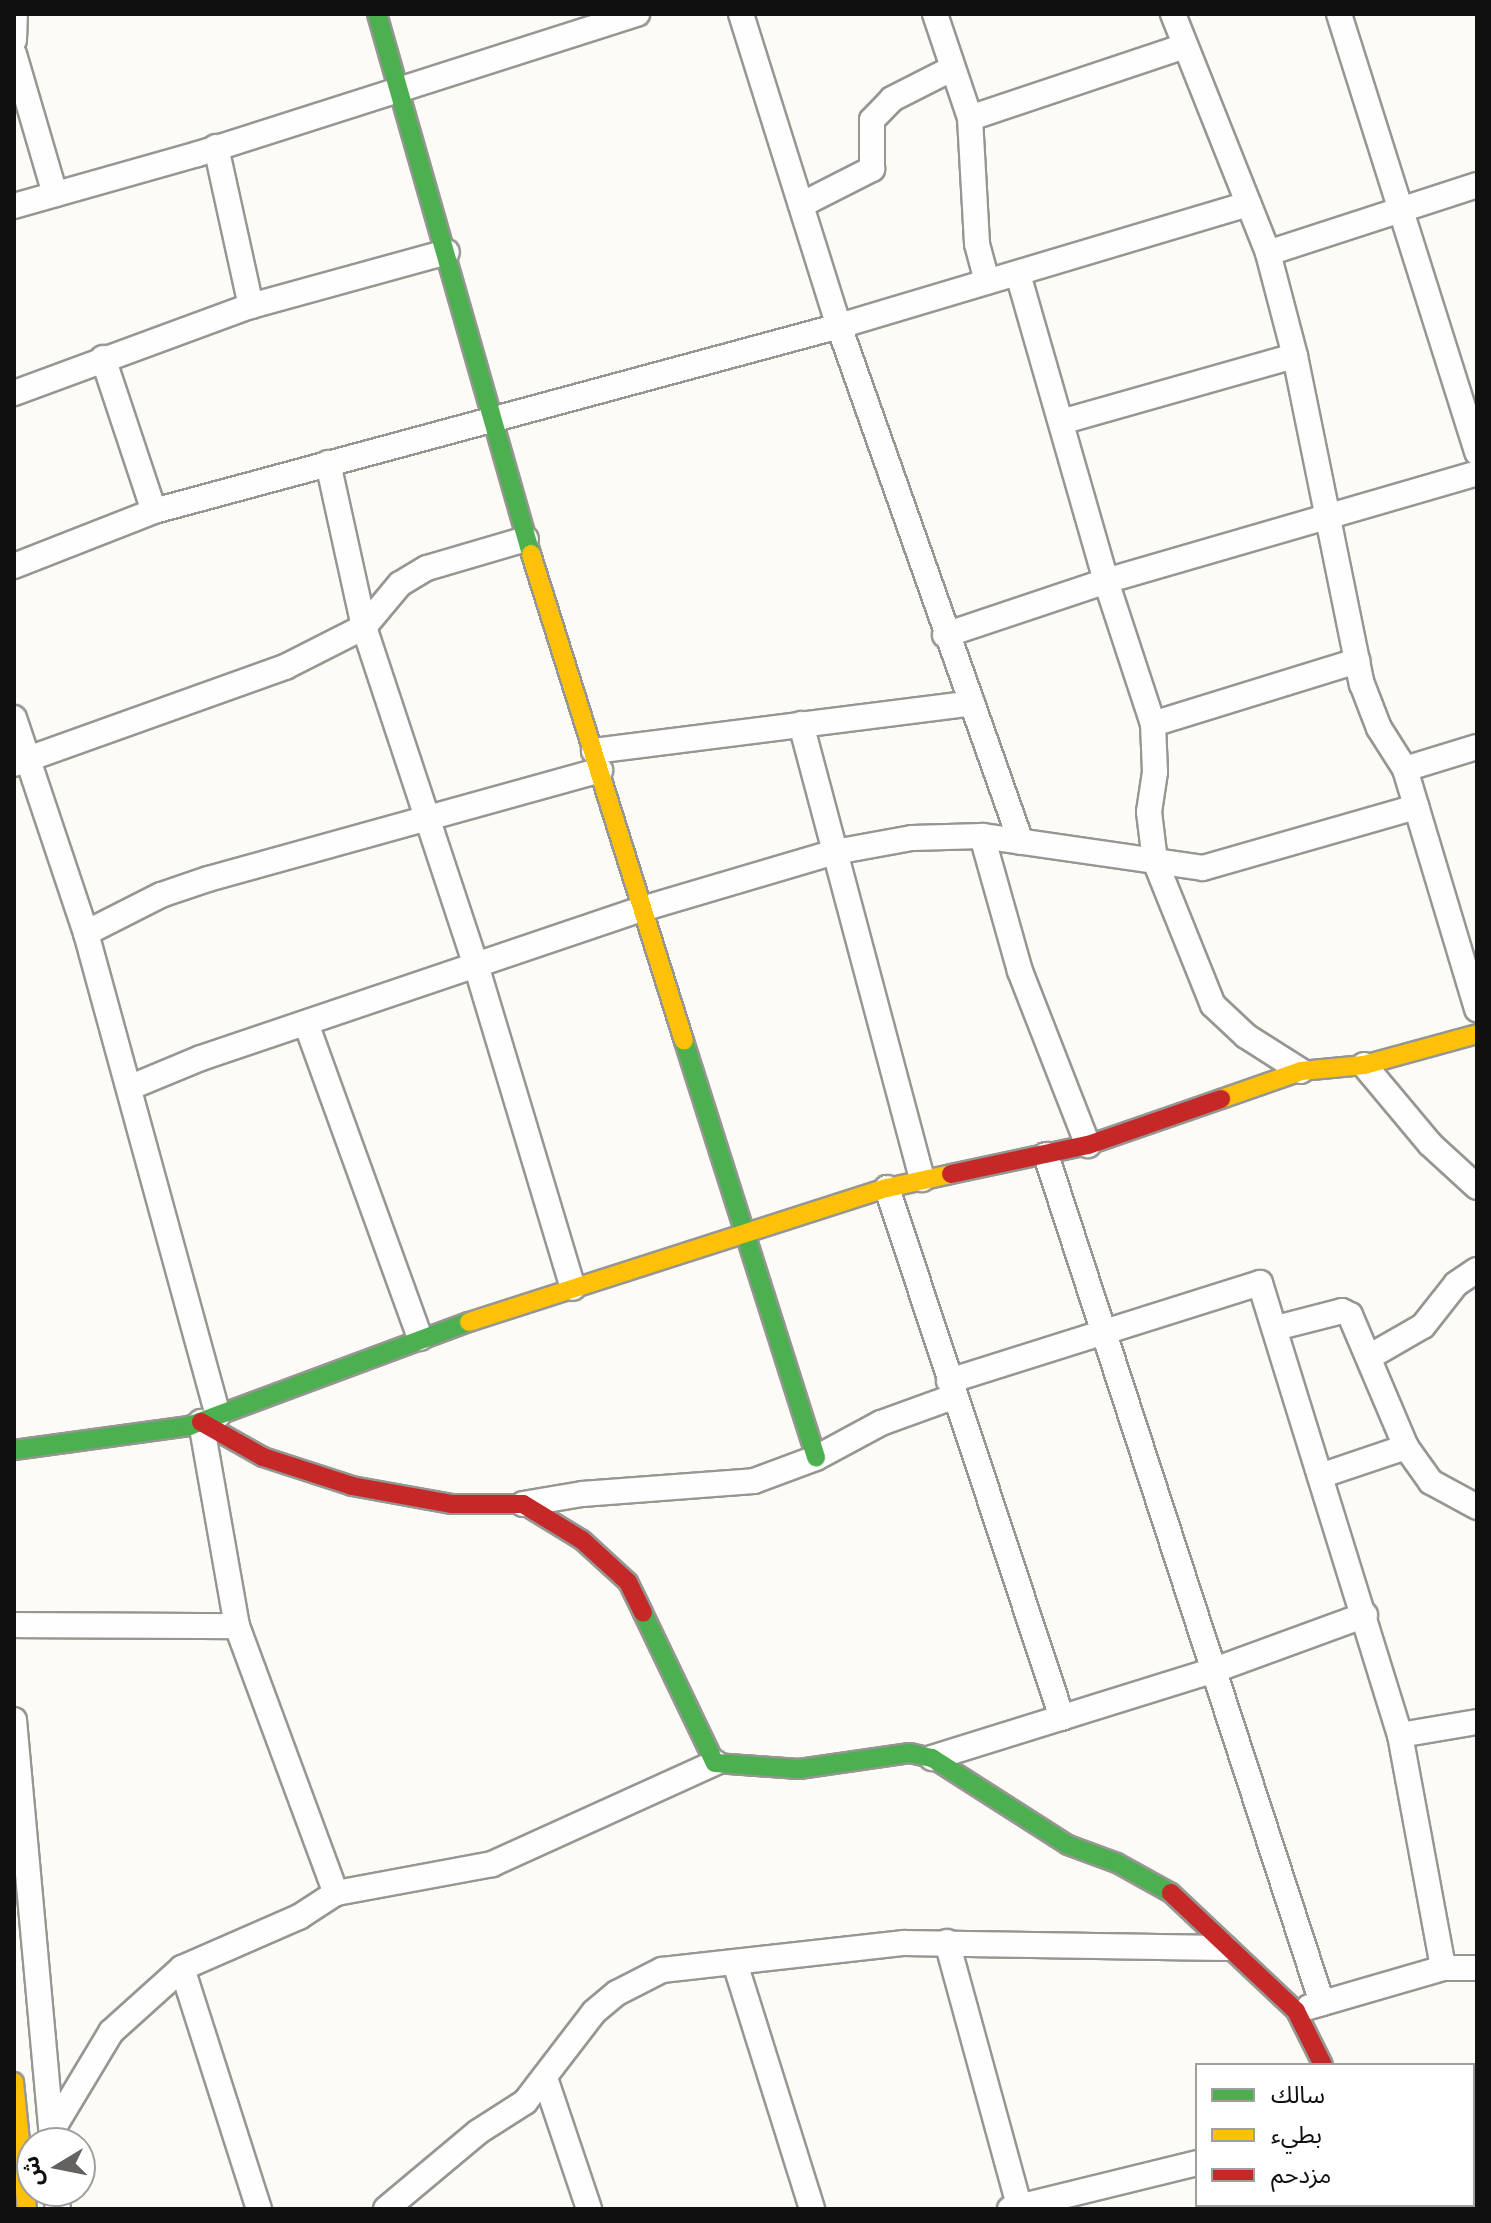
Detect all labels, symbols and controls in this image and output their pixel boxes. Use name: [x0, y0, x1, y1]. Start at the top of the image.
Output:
legend: [1195, 2063, 1475, 2207]
text: سالك: [1271, 2078, 1325, 2114]
text: بطيء: [1271, 2118, 1322, 2154]
north arrow: [16, 2127, 96, 2207]
text: ش: [15, 2153, 53, 2189]
text: مزدحم: [1271, 2158, 1331, 2194]

